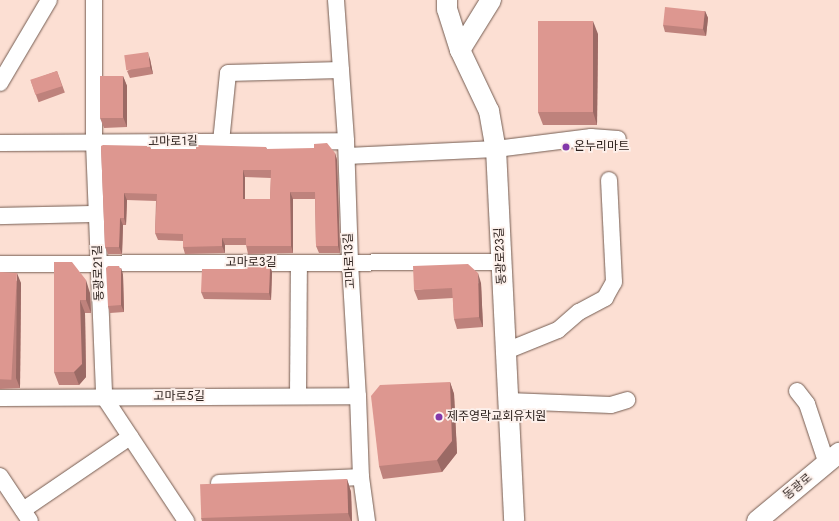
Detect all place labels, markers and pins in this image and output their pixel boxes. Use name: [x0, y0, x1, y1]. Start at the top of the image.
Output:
place label: 온누리마트: [574, 140, 629, 154]
marker: 온누리마트: [561, 142, 571, 152]
place label: 제주영락교회유치원: [447, 410, 546, 424]
marker: 제주영락교회유치원: [434, 412, 444, 422]

